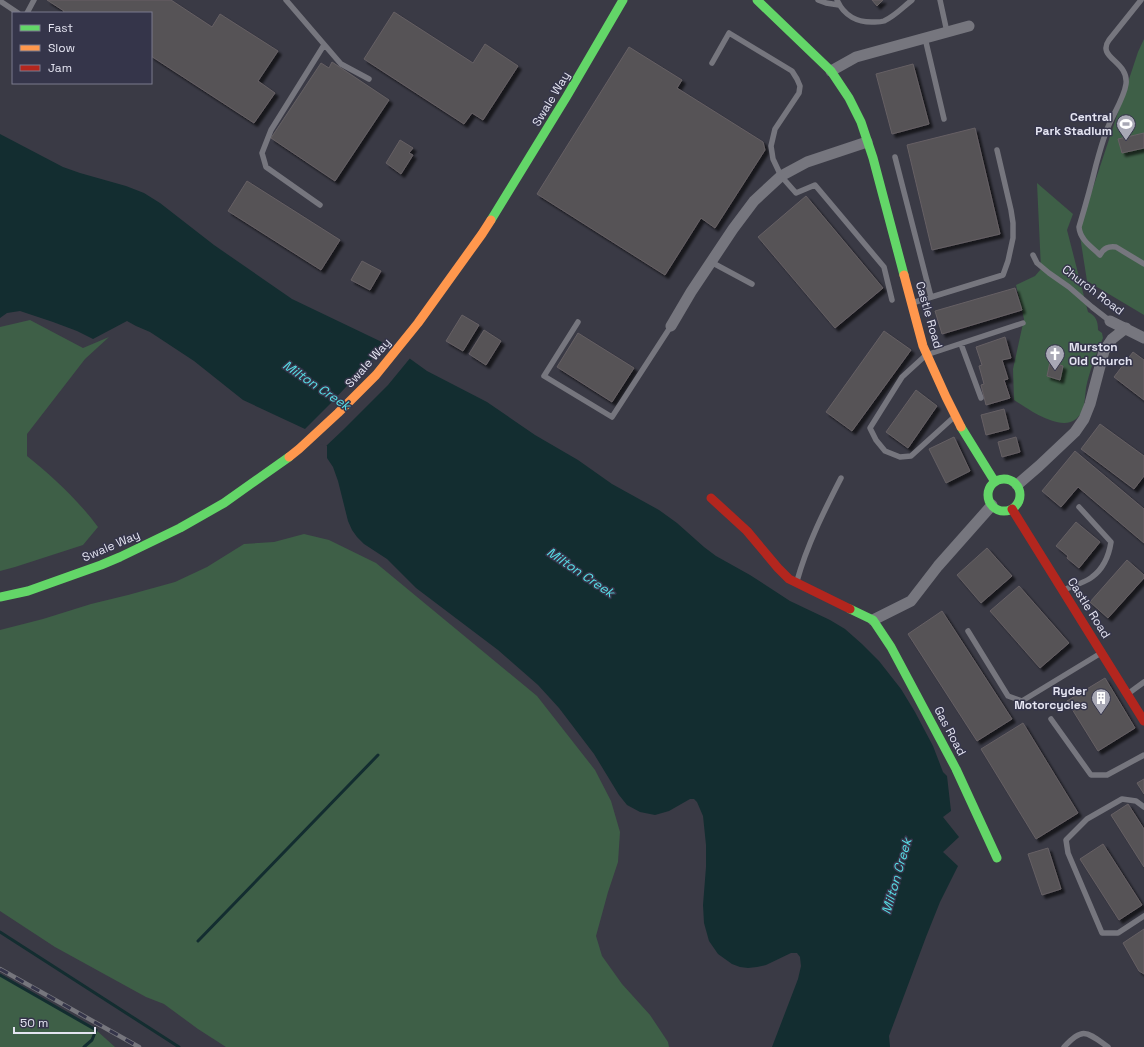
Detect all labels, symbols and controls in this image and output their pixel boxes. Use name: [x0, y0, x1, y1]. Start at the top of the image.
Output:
legend: [12, 12, 152, 84]
text: Fast: [48, 20, 73, 36]
text: Slow: [48, 40, 75, 56]
text: Jam: [48, 60, 72, 76]
street label: Swale Way: [528, 69, 574, 129]
place label: Central Park Stadium: [1035, 109, 1112, 139]
sports icon: Central Park Stadium: [1115, 113, 1137, 141]
street label: Church Road: [1059, 261, 1127, 319]
street label: Castle Road: [912, 280, 946, 350]
street label: Swale Way: [342, 335, 394, 391]
place label: Murston Old Church: [1069, 339, 1132, 369]
church icon: Murston Old Church: [1044, 343, 1066, 371]
water label: Milton Creek: [280, 357, 356, 415]
street label: Swale Way: [80, 527, 142, 565]
water label: Milton Creek: [544, 544, 620, 602]
street label: Castle Road: [1064, 575, 1114, 641]
place label: Ryder Motorcycles: [1014, 683, 1087, 713]
building icon: Ryder Motorcycles: [1090, 687, 1112, 715]
street label: Gas Road: [930, 704, 970, 758]
water label: Milton Creek: [878, 834, 916, 916]
scale bar: [14, 1009, 95, 1035]
text: 50 m: [20, 1015, 48, 1031]

